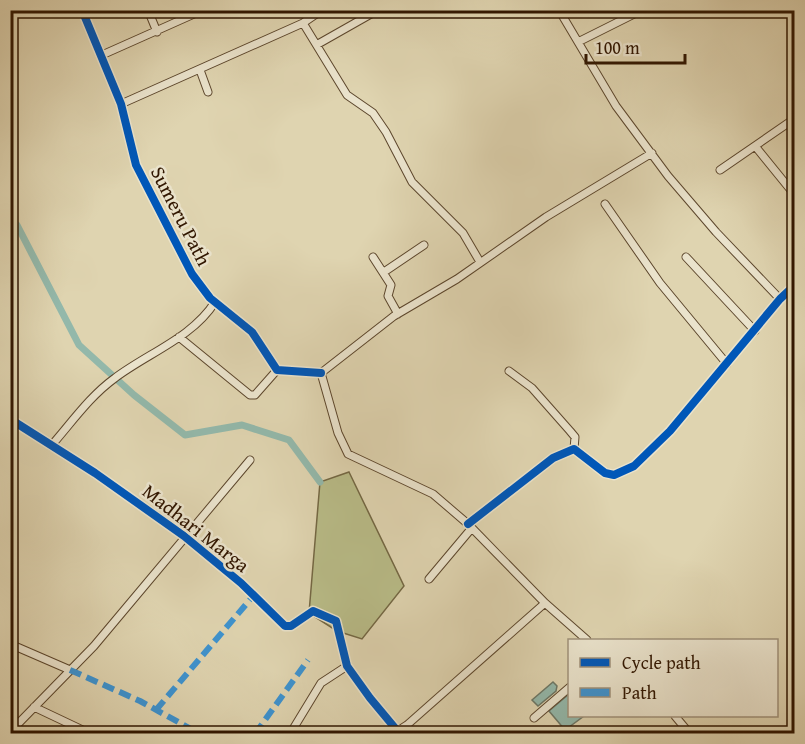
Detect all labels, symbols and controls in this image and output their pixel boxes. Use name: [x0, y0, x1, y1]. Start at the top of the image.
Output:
scale bar: [586, 27, 685, 65]
text: 100 m: [595, 34, 640, 61]
street label: Sumeru Path: [144, 161, 219, 271]
street label: Madhari Marga: [137, 476, 256, 579]
legend: [568, 639, 778, 717]
text: Cycle path: [622, 649, 701, 676]
text: Path: [622, 679, 657, 706]

